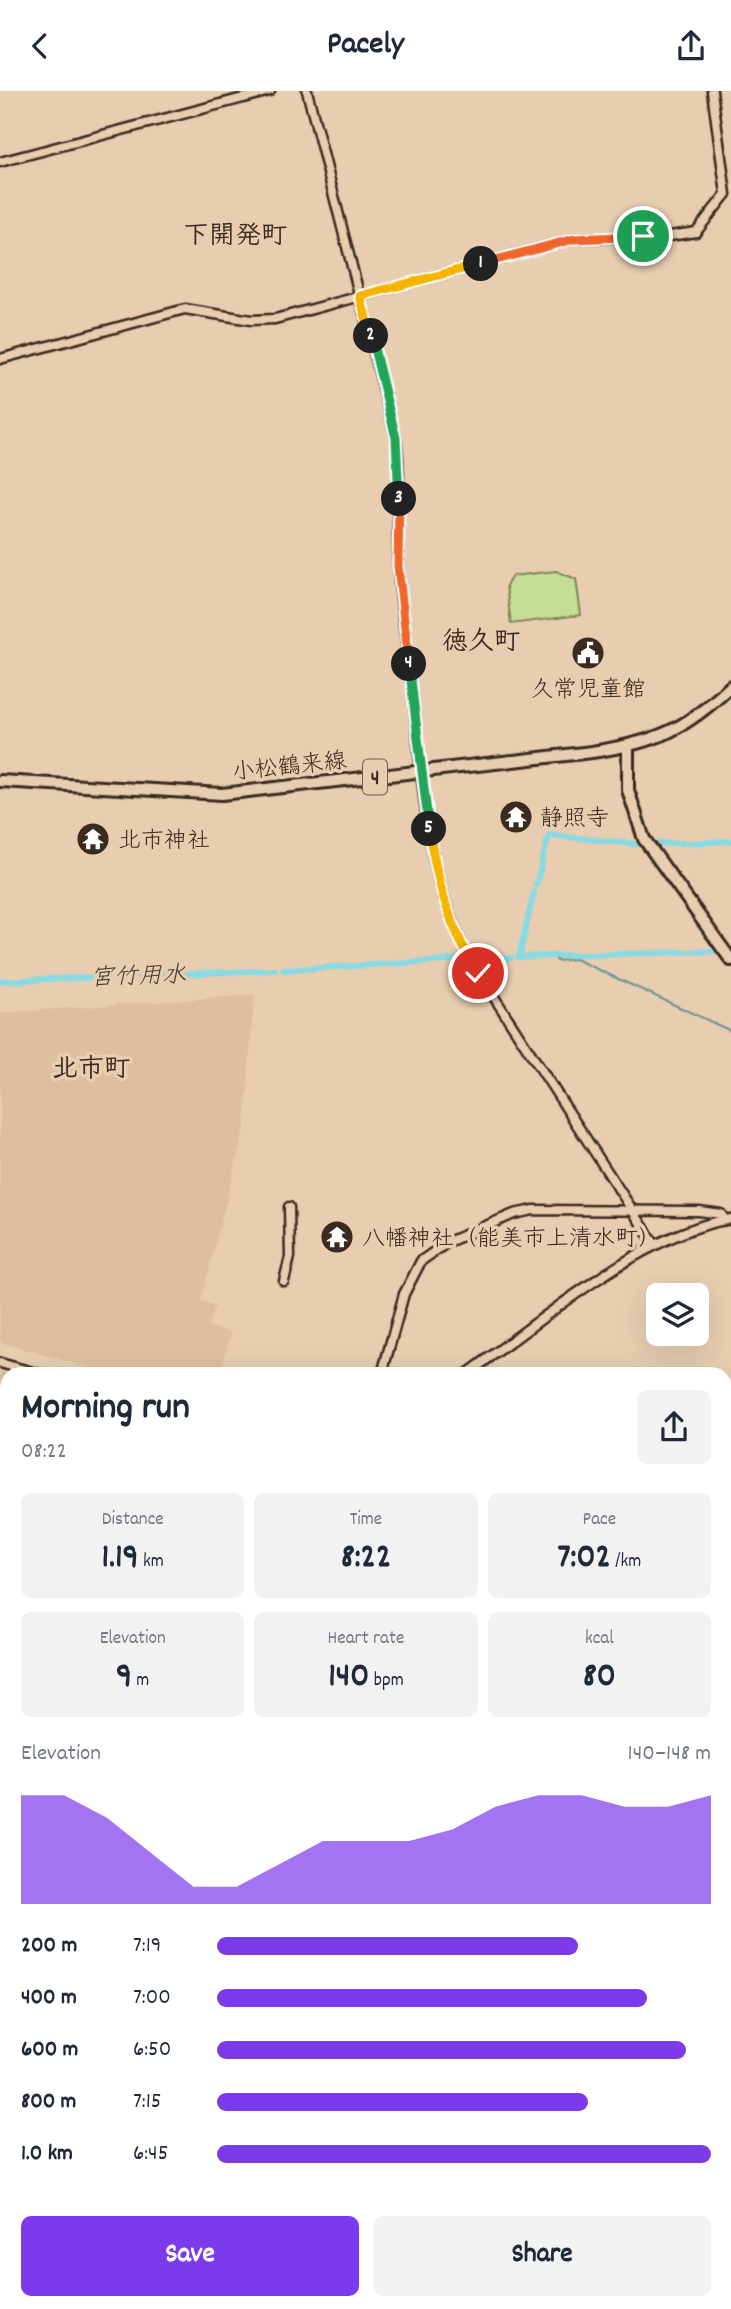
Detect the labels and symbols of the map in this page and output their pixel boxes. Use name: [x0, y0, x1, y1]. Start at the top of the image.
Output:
pin: [613, 206, 673, 266]
district label: 下開発町: [183, 219, 287, 256]
pin: 1: [463, 247, 498, 281]
pin: 2: [354, 319, 388, 353]
pin: 3: [382, 481, 416, 517]
district label: 徳久町: [442, 625, 520, 662]
public building icon: 久常児童館: [569, 634, 607, 672]
pin: 4: [392, 647, 426, 681]
place label: 久常児童館: [531, 675, 646, 708]
street label: 小松鶴来線: [230, 746, 348, 791]
road number: 4: [363, 759, 387, 795]
temple icon: 静照寺: [497, 798, 535, 836]
place label: 静照寺: [540, 804, 609, 837]
pin: 5: [412, 811, 446, 847]
temple icon: 北市神社: [74, 820, 112, 858]
place label: 北市神社: [118, 826, 210, 859]
pin: [448, 943, 508, 1003]
water label: 宮竹用水: [90, 959, 187, 997]
district label: 北市町: [52, 1052, 130, 1089]
temple icon: 八幡神社（能美市上清水町）: [318, 1218, 356, 1256]
place label: 八幡神社（能美市上清水町）: [362, 1224, 661, 1257]

